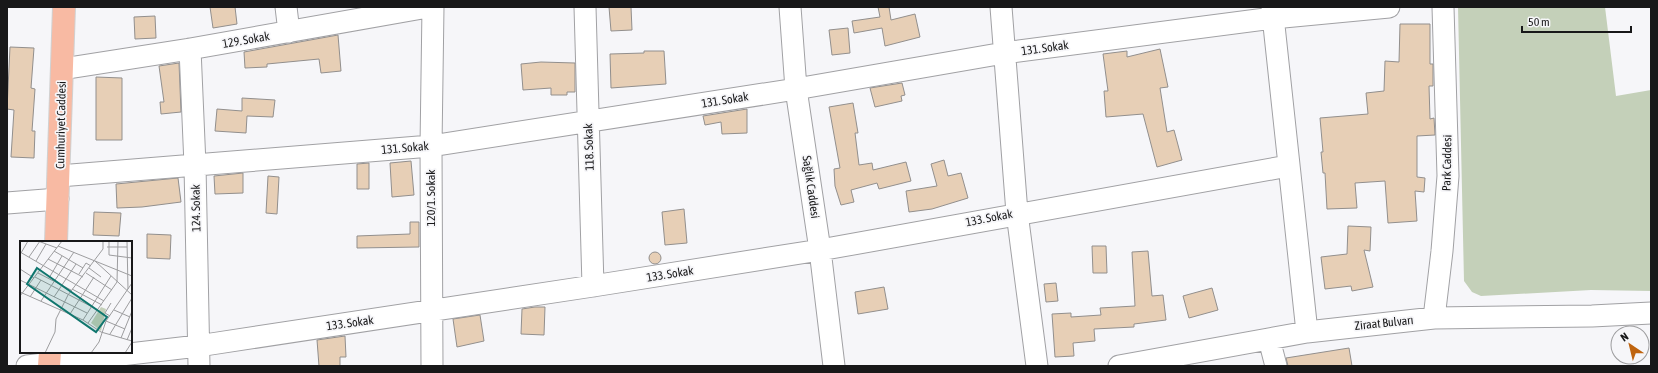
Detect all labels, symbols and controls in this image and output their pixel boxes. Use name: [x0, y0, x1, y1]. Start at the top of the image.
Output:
scale bar: [1522, 8, 1631, 34]
text: 50 m: [1528, 15, 1550, 29]
street label: 129. Sokak: [221, 29, 271, 51]
street label: 131. Sokak: [1020, 38, 1070, 58]
street label: Cumhuriyet Caddesi: [53, 81, 69, 169]
street label: 131. Sokak: [700, 89, 750, 111]
street label: 118. Sokak: [581, 122, 597, 171]
street label: Park Caddesi: [1440, 135, 1454, 191]
street label: 131. Sokak: [381, 139, 430, 157]
street label: Sağlık Caddesi: [800, 155, 822, 219]
street label: 120/1. Sokak: [424, 169, 438, 227]
street label: 124. Sokak: [189, 183, 203, 232]
street label: 133. Sokak: [964, 206, 1014, 229]
inset map: [20, 241, 132, 353]
street label: 133. Sokak: [645, 263, 695, 285]
street label: 133. Sokak: [325, 313, 375, 333]
street label: Ziraat Bulvarı: [1354, 313, 1414, 333]
north arrow: [1610, 325, 1650, 365]
text: N: [1618, 330, 1630, 344]

